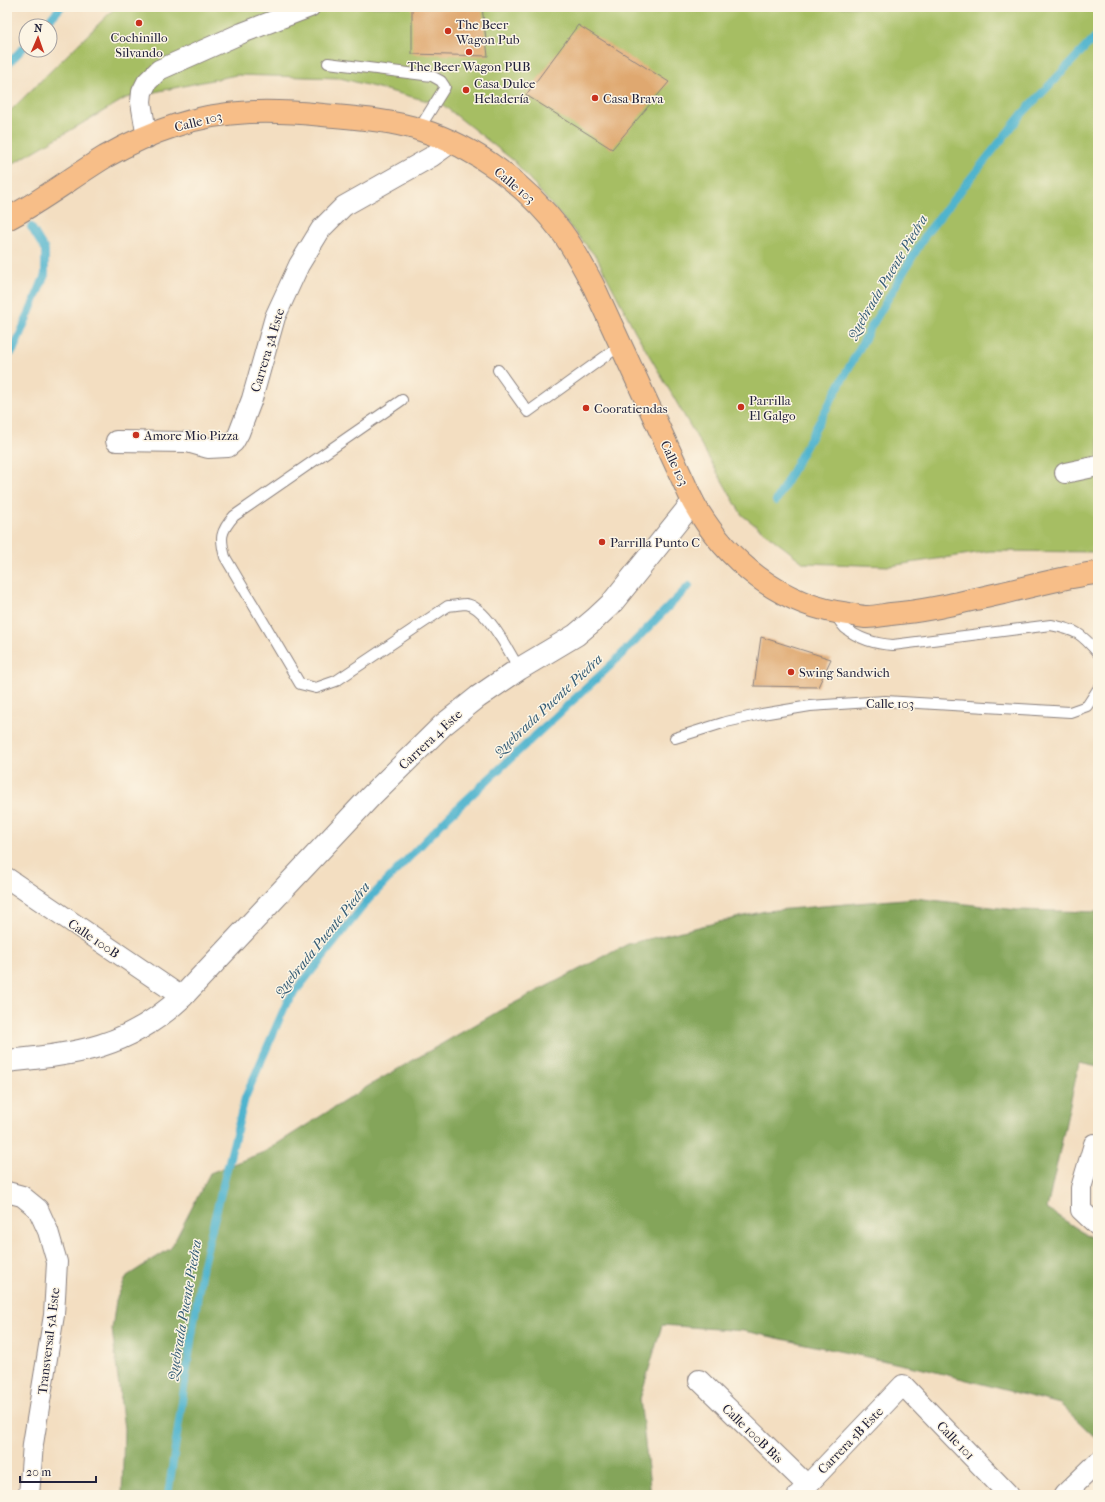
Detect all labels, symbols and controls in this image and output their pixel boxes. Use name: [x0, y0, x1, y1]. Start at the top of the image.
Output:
place label: The Beer Wagon Pub: [455, 17, 520, 47]
north arrow: [18, 18, 58, 58]
marker: Cochinillo Silvando: [134, 18, 144, 28]
text: N: [34, 22, 43, 35]
marker: The Beer Wagon Pub: [443, 26, 453, 36]
place label: Cochinillo Silvando: [110, 30, 168, 60]
marker: The Beer Wagon PUB: [464, 47, 474, 57]
place label: The Beer Wagon PUB: [407, 59, 531, 74]
place label: Casa Dulce Heladería: [474, 76, 536, 106]
marker: Casa Dulce Heladería: [461, 85, 471, 95]
place label: Casa Brava: [603, 91, 665, 106]
marker: Casa Brava: [590, 93, 600, 103]
street label: Calle 103: [173, 108, 223, 135]
street label: Calle 103: [491, 164, 538, 207]
water label: Quebrada Puente Piedra: [843, 212, 931, 344]
street label: Carrera 3A Este: [248, 306, 288, 394]
place label: Parrilla El Galgo: [749, 393, 796, 423]
place label: Cooratiendas: [594, 401, 668, 416]
marker: Parrilla El Galgo: [736, 402, 746, 412]
marker: Cooratiendas: [581, 403, 591, 413]
place label: Amore Mio Pizza: [143, 428, 240, 443]
marker: Amore Mio Pizza: [131, 430, 141, 440]
street label: Calle 103: [658, 438, 692, 488]
place label: Parrilla Punto C: [610, 535, 700, 550]
marker: Parrilla Punto C: [597, 537, 607, 547]
water label: Quebrada Puente Piedra: [490, 651, 606, 761]
place label: Swing Sandwich: [799, 665, 891, 680]
marker: Swing Sandwich: [786, 667, 796, 677]
street label: Calle 103: [866, 696, 914, 711]
street label: Carrera 4 Este: [396, 706, 465, 772]
water label: Quebrada Puente Piedra: [270, 879, 374, 1001]
street label: Calle 100B: [65, 916, 122, 961]
water label: Quebrada Puente Piedra: [164, 1239, 205, 1383]
street label: Transversal 5A Este: [34, 1286, 63, 1395]
street label: Calle 100B Bis: [719, 1401, 786, 1466]
street label: Carrera 5B Este: [815, 1403, 886, 1477]
street label: Calle 101: [934, 1418, 977, 1463]
scale bar: [20, 1458, 96, 1484]
text: 20 m: [26, 1465, 51, 1479]

